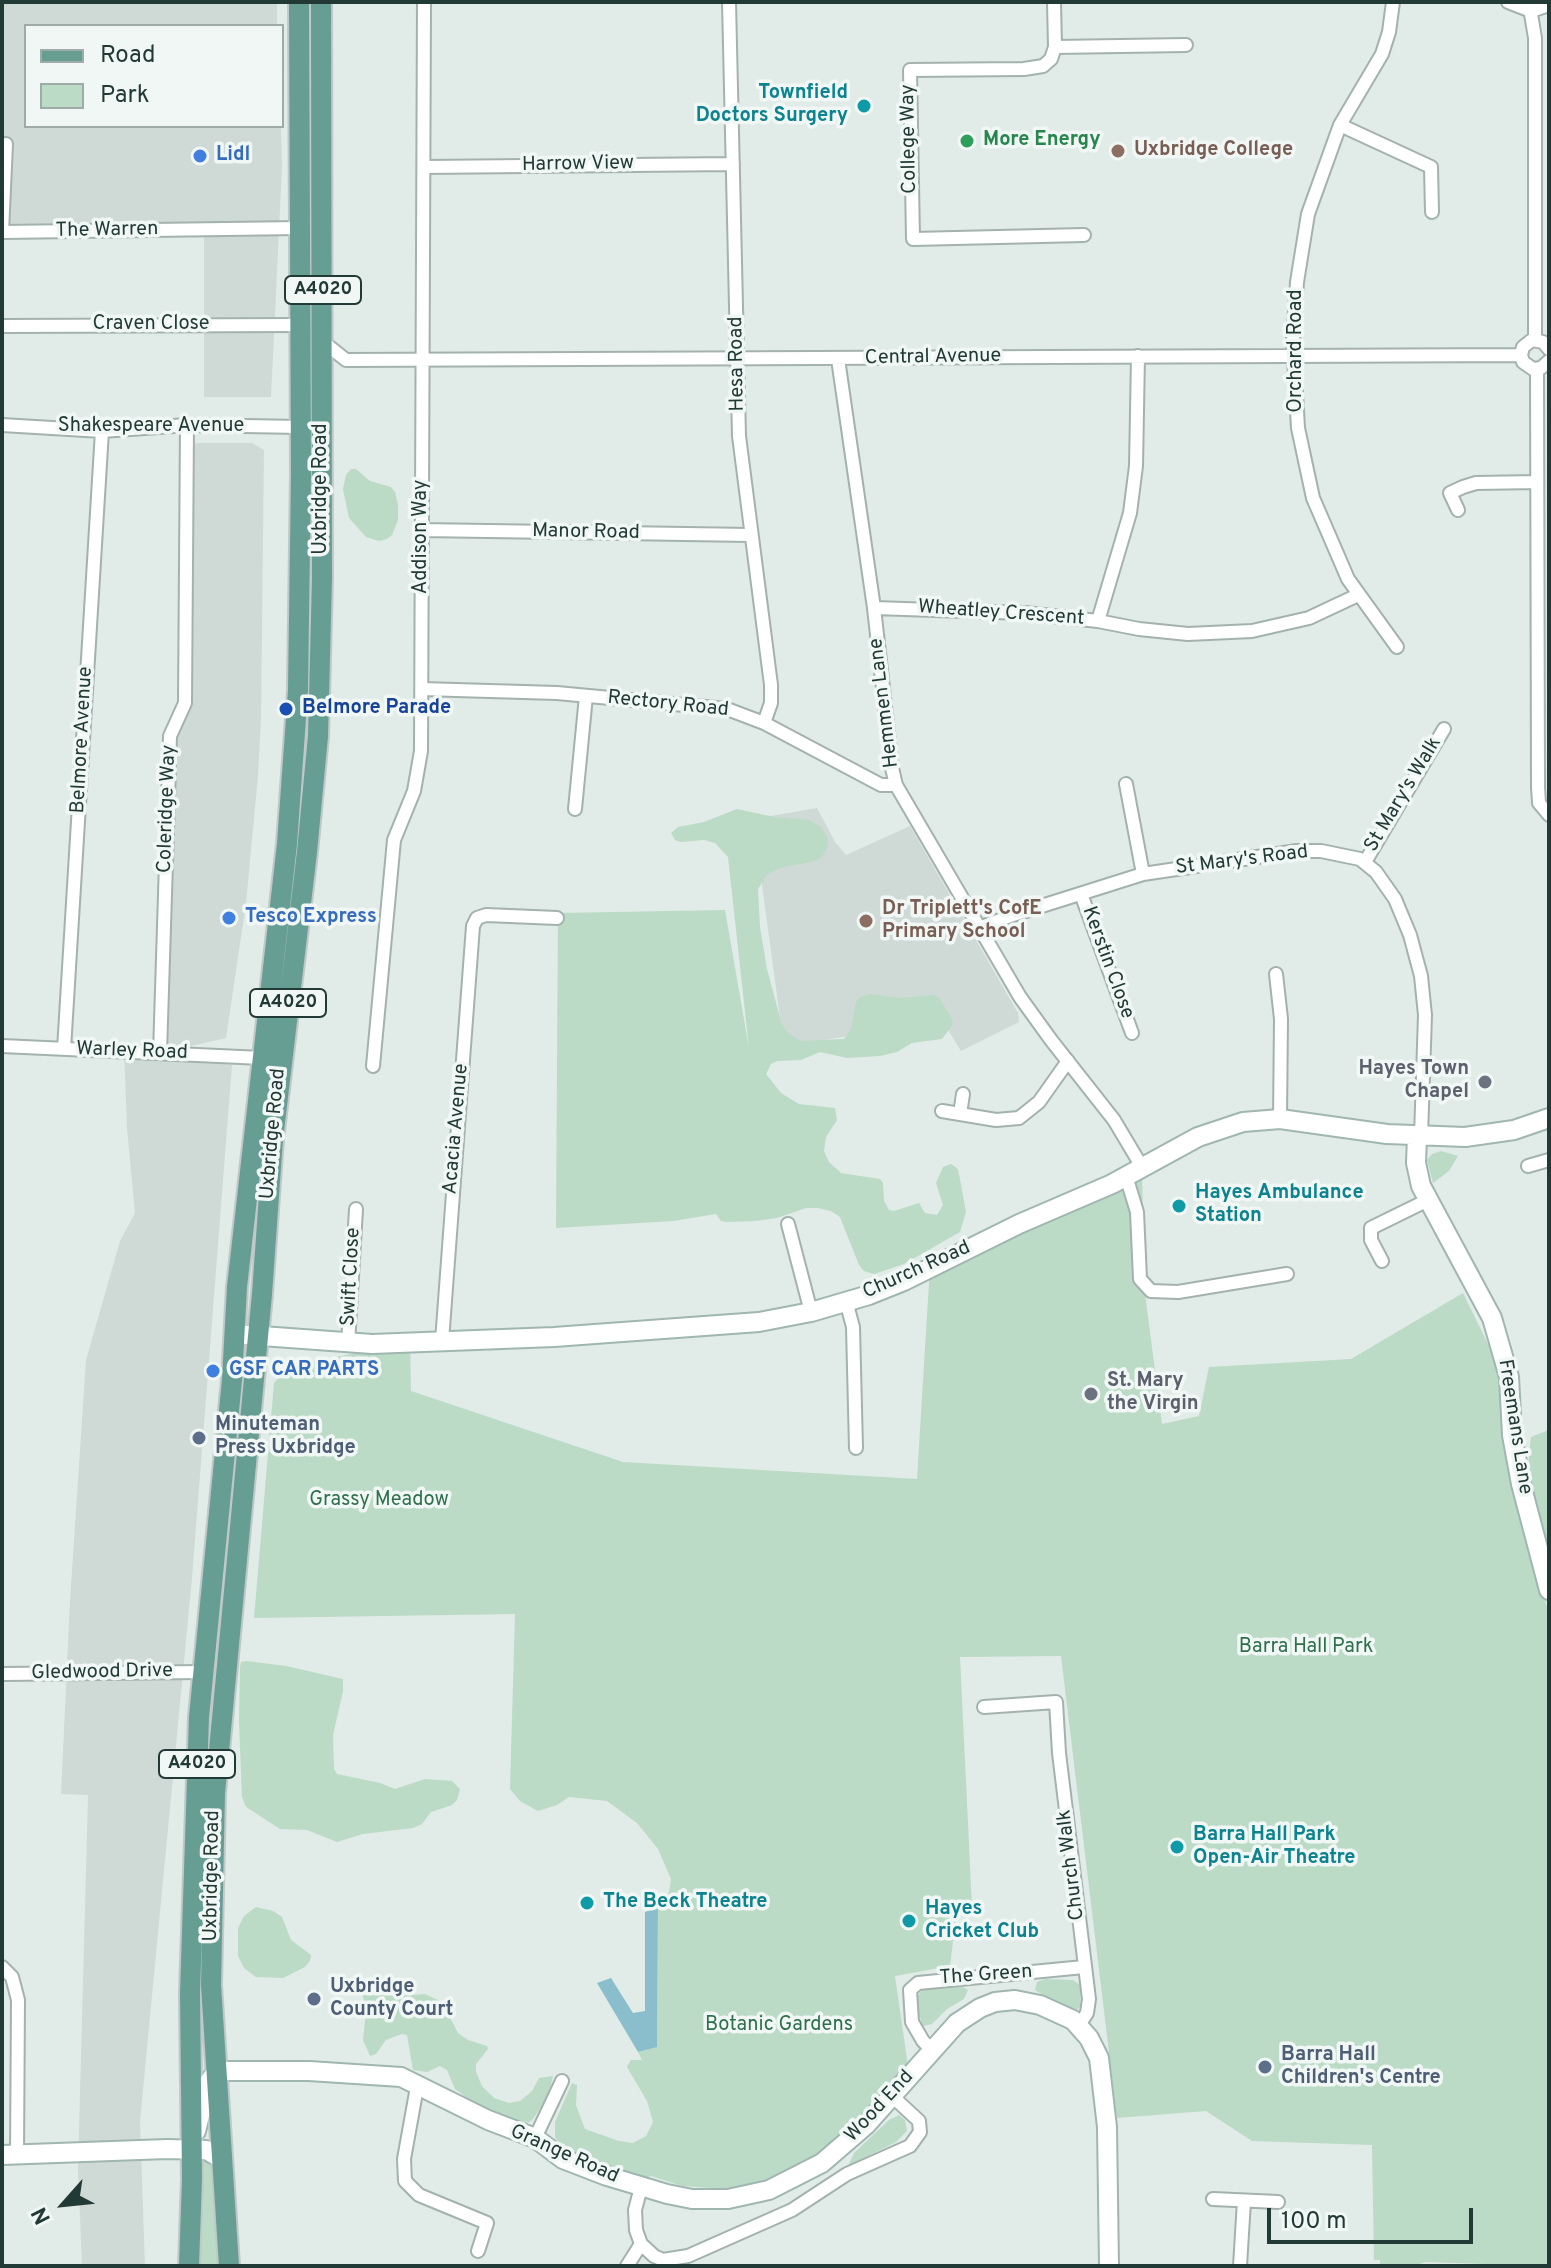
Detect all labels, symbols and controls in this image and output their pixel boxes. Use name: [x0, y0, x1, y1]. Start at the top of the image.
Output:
legend: [24, 24, 284, 128]
text: Road: [100, 41, 156, 71]
text: Park: [100, 81, 150, 111]
place label: Townfield Doctors Surgery: [696, 82, 848, 129]
street label: College Way: [897, 84, 923, 194]
marker: Townfield Doctors Surgery: [855, 97, 873, 115]
place label: More Energy: [983, 129, 1101, 153]
marker: More Energy: [958, 132, 976, 150]
place label: Uxbridge College: [1134, 139, 1293, 163]
marker: Uxbridge College: [1109, 142, 1127, 160]
place label: Lidl: [216, 144, 250, 168]
marker: Lidl: [191, 147, 209, 165]
street label: Harrow View: [522, 152, 634, 178]
street label: The Warren: [55, 218, 159, 244]
road number: A4020: [285, 276, 361, 304]
street label: Orchard Road: [1285, 289, 1309, 413]
street label: Craven Close: [93, 313, 209, 337]
street label: Hesa Road: [725, 316, 751, 412]
street label: Central Avenue: [865, 345, 1001, 371]
street label: Shakespeare Avenue: [58, 415, 244, 439]
street label: Uxbridge Road: [310, 423, 334, 555]
street label: Addison Way: [410, 480, 434, 594]
street label: Manor Road: [532, 520, 640, 546]
street label: Wheatley Crescent: [917, 596, 1085, 632]
street label: Hemmen Lane: [865, 637, 905, 769]
street label: Belmore Avenue: [67, 666, 99, 814]
street label: Rectory Road: [606, 687, 730, 723]
place label: Belmore Parade: [302, 697, 451, 721]
marker: Belmore Parade: [277, 700, 295, 718]
street label: St Mary's Walk: [1360, 733, 1448, 857]
street label: Coleridge Way: [154, 744, 182, 874]
street label: St Mary's Road: [1174, 841, 1310, 881]
place label: Dr Triplett's CofE Primary School: [882, 898, 1042, 945]
street label: Kerstin Close: [1076, 904, 1138, 1022]
place label: Tesco Express: [245, 906, 377, 930]
marker: Tesco Express: [220, 909, 238, 927]
marker: Dr Triplett's CofE Primary School: [857, 912, 875, 930]
road number: A4020: [250, 989, 326, 1017]
street label: Warley Road: [76, 1038, 188, 1066]
place label: Hayes Town Chapel: [1358, 1058, 1469, 1105]
street label: Acacia Avenue: [439, 1063, 475, 1195]
street label: Uxbridge Road: [256, 1067, 292, 1201]
marker: Hayes Town Chapel: [1476, 1073, 1494, 1091]
place label: Hayes Ambulance Station: [1195, 1182, 1364, 1229]
marker: Hayes Ambulance Station: [1170, 1197, 1188, 1215]
street label: Swift Close: [337, 1227, 367, 1327]
street label: Church Road: [860, 1237, 974, 1305]
street label: Freemans Lane: [1491, 1358, 1537, 1496]
place label: GSF CAR PARTS: [229, 1359, 379, 1383]
marker: GSF CAR PARTS: [204, 1362, 222, 1380]
place label: St. Mary the Virgin: [1107, 1370, 1199, 1417]
marker: St. Mary the Virgin: [1082, 1385, 1100, 1403]
place label: Minuteman Press Uxbridge: [215, 1414, 356, 1461]
marker: Minuteman Press Uxbridge: [190, 1429, 208, 1447]
park label: Grassy Meadow: [309, 1489, 449, 1513]
park label: Barra Hall Park: [1239, 1636, 1373, 1660]
street label: Gledwood Drive: [31, 1660, 173, 1686]
road number: A4020: [159, 1750, 235, 1778]
street label: Church Walk: [1053, 1808, 1091, 1922]
street label: Uxbridge Road: [200, 1810, 226, 1942]
place label: Barra Hall Park Open-Air Theatre: [1193, 1824, 1355, 1871]
marker: Barra Hall Park Open-Air Theatre: [1168, 1838, 1186, 1856]
place label: The Beck Theatre: [603, 1891, 767, 1915]
marker: The Beck Theatre: [578, 1894, 596, 1912]
place label: Hayes Cricket Club: [925, 1898, 1039, 1945]
marker: Hayes Cricket Club: [900, 1912, 918, 1930]
street label: The Green: [939, 1961, 1033, 1991]
place label: Uxbridge County Court: [330, 1976, 453, 2023]
marker: Uxbridge County Court: [305, 1990, 323, 2008]
park label: Botanic Gardens: [705, 2014, 853, 2038]
place label: Barra Hall Children's Centre: [1281, 2044, 1441, 2091]
marker: Barra Hall Children's Centre: [1256, 2058, 1274, 2076]
street label: Wood End: [841, 2066, 919, 2148]
street label: Grange Road: [506, 2120, 622, 2190]
north arrow: [24, 2164, 104, 2244]
scale bar: [1271, 2192, 1477, 2242]
text: N: [27, 2202, 58, 2228]
text: 100 m: [1281, 2207, 1347, 2237]

